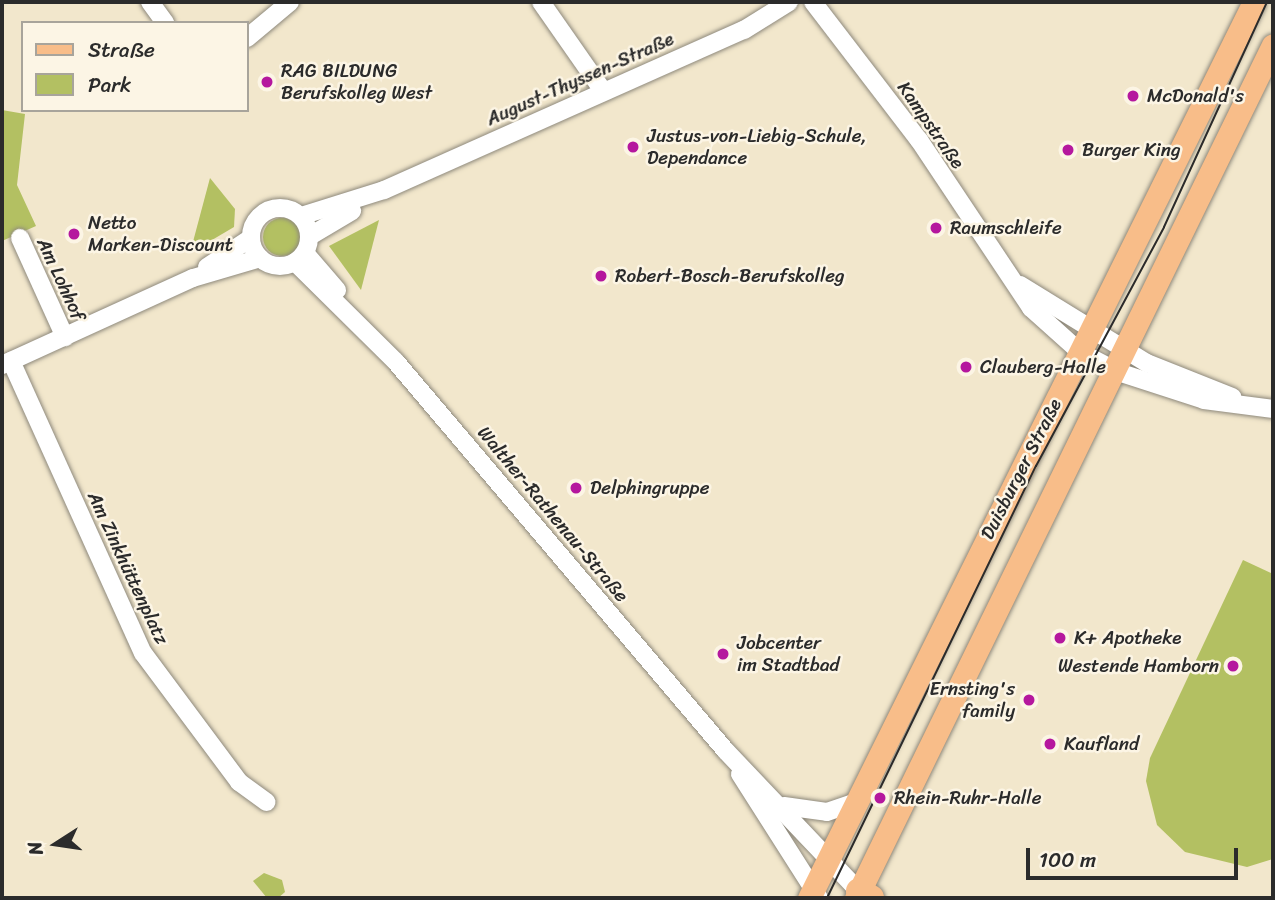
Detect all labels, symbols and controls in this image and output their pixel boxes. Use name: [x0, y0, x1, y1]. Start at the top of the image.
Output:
legend: [21, 21, 248, 112]
street label: August-Thyssen-Straße: [483, 27, 677, 131]
text: Straße: [88, 31, 155, 69]
place label: RAG BILDUNG Berufskolleg West: [281, 60, 433, 104]
text: Park: [88, 66, 131, 104]
marker: RAG BILDUNG Berufskolleg West: [259, 74, 275, 90]
street label: Kampstraße: [893, 77, 969, 173]
place label: McDonald's: [1147, 85, 1244, 107]
marker: McDonald's: [1125, 88, 1141, 104]
place label: Justus-von-Liebig-Schule, Dependance: [647, 125, 867, 169]
marker: Justus-von-Liebig-Schule, Dependance: [625, 139, 641, 155]
place label: Burger King: [1082, 139, 1181, 161]
marker: Burger King: [1060, 142, 1076, 158]
place label: Netto Marken-Discount: [88, 212, 233, 256]
place label: Raumschleife: [950, 217, 1062, 239]
marker: Raumschleife: [928, 220, 944, 236]
marker: Netto Marken-Discount: [66, 226, 82, 242]
street label: Am Lohhof: [32, 234, 90, 324]
place label: Robert-Bosch-Berufskolleg: [615, 265, 845, 287]
marker: Robert-Bosch-Berufskolleg: [593, 268, 609, 284]
place label: Clauberg-Halle: [980, 356, 1106, 378]
marker: Clauberg-Halle: [958, 359, 974, 375]
street label: Duisburger Straße: [975, 394, 1067, 544]
street label: Walther-Rathenau-Straße: [473, 421, 633, 607]
place label: Delphingruppe: [590, 477, 709, 499]
marker: Delphingruppe: [568, 480, 584, 496]
street label: Am Zinkhüttenplatz: [83, 488, 173, 648]
place label: K+ Apotheke: [1074, 627, 1182, 649]
marker: K+ Apotheke: [1052, 630, 1068, 646]
place label: Jobcenter im Stadtbad: [737, 632, 839, 676]
marker: Jobcenter im Stadtbad: [715, 646, 731, 662]
place label: Westende Hamborn: [1058, 655, 1219, 677]
marker: Westende Hamborn: [1225, 658, 1241, 674]
place label: Ernsting's family: [929, 678, 1015, 722]
marker: Ernsting's family: [1021, 692, 1037, 708]
place label: Kaufland: [1064, 733, 1139, 755]
marker: Kaufland: [1042, 736, 1058, 752]
place label: Rhein-Ruhr-Halle: [894, 787, 1041, 809]
marker: Rhein-Ruhr-Halle: [872, 790, 888, 806]
north arrow: [21, 809, 91, 879]
scale bar: [1030, 834, 1242, 878]
text: N: [17, 839, 52, 858]
text: 100 m: [1039, 841, 1096, 879]

